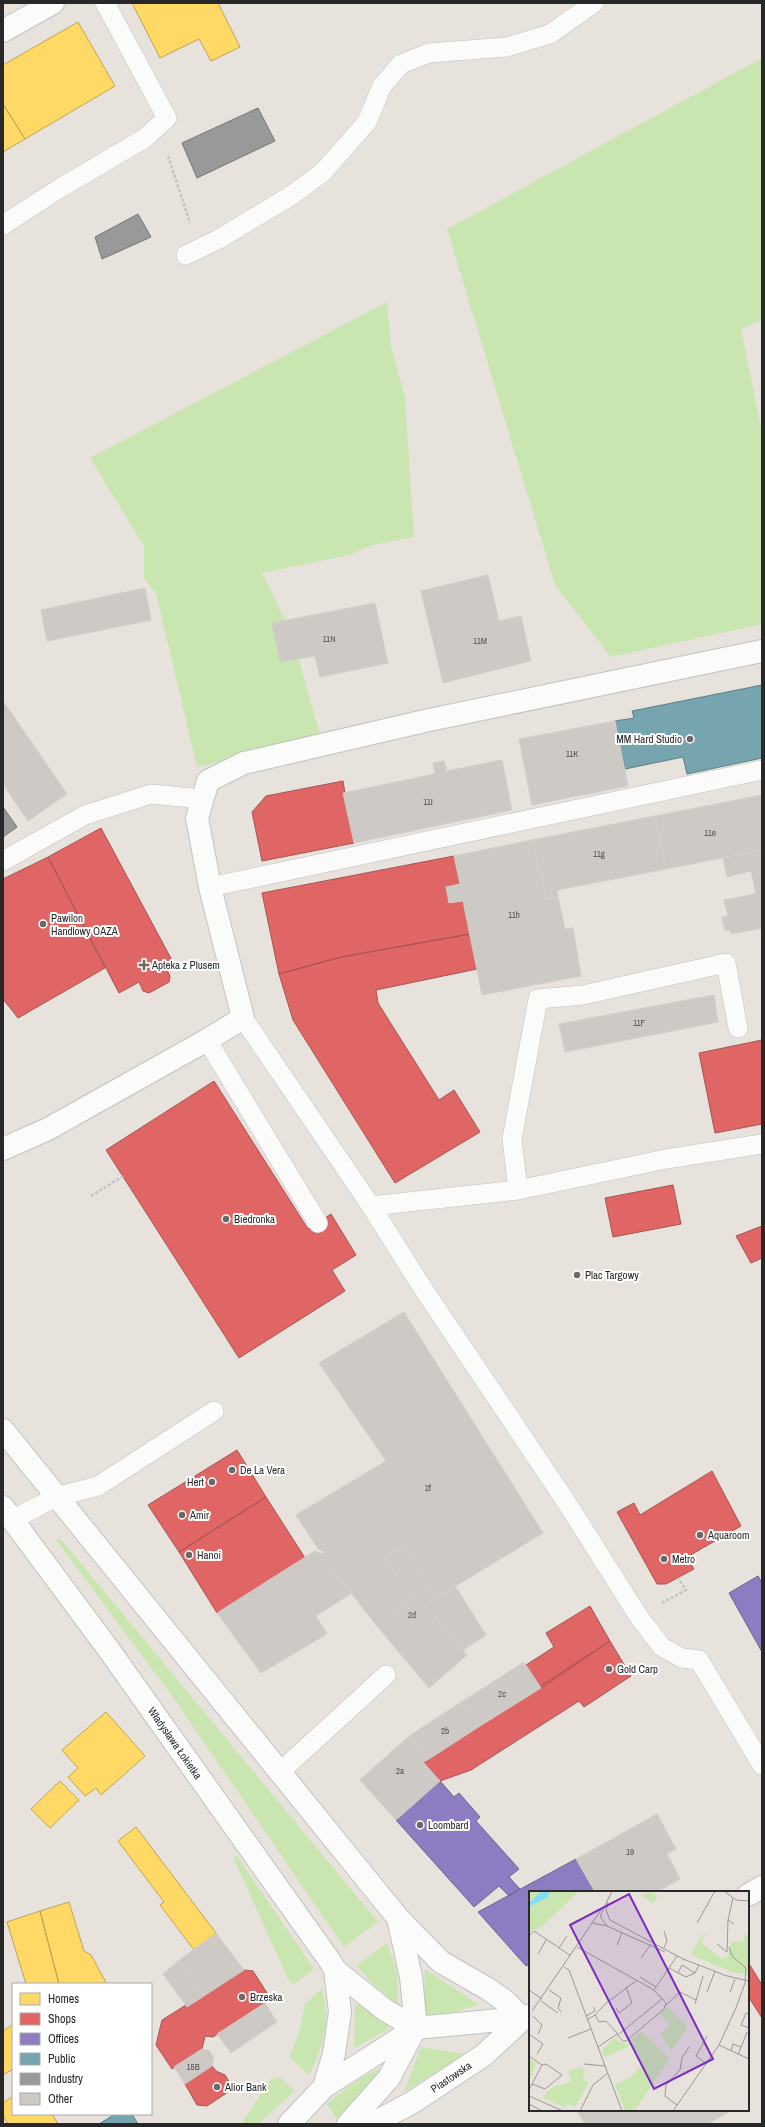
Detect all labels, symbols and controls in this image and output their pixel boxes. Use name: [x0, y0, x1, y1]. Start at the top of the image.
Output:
house number: 11N: [323, 633, 336, 645]
house number: 11M: [473, 635, 487, 647]
place label: MM Hard Studio: [616, 732, 682, 746]
marker: MM Hard Studio: [685, 734, 695, 744]
house number: 11K: [566, 748, 578, 760]
house number: 11I: [423, 796, 433, 808]
house number: 11e: [704, 827, 716, 839]
house number: 11g: [593, 848, 606, 860]
house number: 11h: [508, 909, 520, 921]
place label: Pawilon Handlowy OAZA: [51, 911, 119, 938]
marker: Pawilon Handlowy OAZA: [38, 919, 48, 929]
place label: Apteka z Plusem: [151, 958, 220, 972]
marker: Apteka z Plusem: [139, 960, 149, 970]
house number: 11F: [633, 1017, 646, 1029]
place label: Biedronka: [234, 1212, 275, 1226]
marker: Biedronka: [221, 1214, 231, 1224]
place label: Plac Targowy: [585, 1268, 639, 1282]
marker: Plac Targowy: [572, 1270, 582, 1280]
place label: De La Vera: [240, 1463, 285, 1477]
marker: De La Vera: [227, 1465, 237, 1475]
place label: Hert: [187, 1475, 204, 1489]
marker: Hert: [207, 1477, 217, 1487]
house number: 2f: [425, 1482, 432, 1494]
place label: Amir: [189, 1508, 209, 1522]
marker: Amir: [177, 1510, 187, 1520]
place label: Aquaroom: [707, 1528, 750, 1542]
marker: Aquaroom: [695, 1530, 705, 1540]
place label: Hanoi: [197, 1548, 221, 1562]
marker: Hanoi: [184, 1550, 194, 1560]
place label: Metro: [672, 1552, 695, 1566]
marker: Metro: [659, 1554, 669, 1564]
house number: 2d: [408, 1609, 416, 1621]
place label: Gold Carp: [617, 1662, 658, 1676]
marker: Gold Carp: [604, 1664, 614, 1674]
house number: 2c: [498, 1688, 506, 1700]
street label: Władysława Łokietka: [145, 1704, 205, 1782]
house number: 2b: [441, 1725, 449, 1737]
house number: 2a: [396, 1765, 404, 1777]
place label: Loombard: [428, 1818, 469, 1832]
marker: Loombard: [415, 1820, 425, 1830]
house number: 19: [626, 1846, 634, 1858]
inset map: [529, 1891, 749, 2111]
legend: [12, 1983, 152, 2115]
place label: Brzeska: [250, 1990, 283, 2004]
text: Homes: [48, 1991, 79, 2007]
marker: Brzeska: [237, 1992, 247, 2002]
text: Shops: [48, 2011, 76, 2027]
text: Offices: [48, 2031, 79, 2047]
text: Public: [48, 2051, 75, 2067]
street label: Piastowska: [428, 2058, 474, 2096]
house number: 15B: [186, 2061, 200, 2073]
text: Industry: [48, 2071, 83, 2087]
place label: Alior Bank: [224, 2080, 267, 2094]
marker: Alior Bank: [212, 2082, 222, 2092]
text: Other: [48, 2091, 73, 2107]

